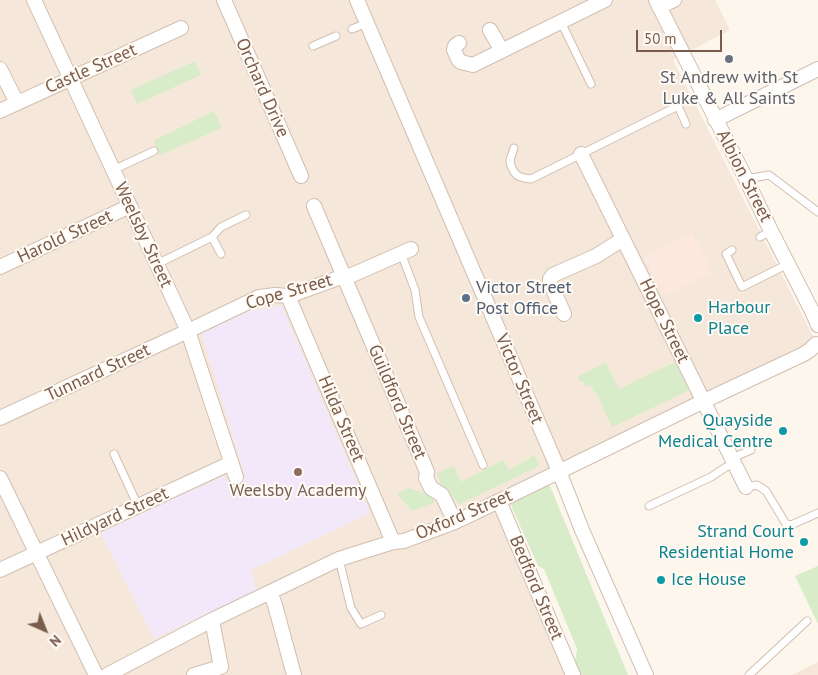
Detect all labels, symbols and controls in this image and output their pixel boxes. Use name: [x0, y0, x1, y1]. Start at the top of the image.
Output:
scale bar: [638, 20, 724, 52]
text: 50 m: [644, 29, 677, 48]
street label: Orchard Drive: [231, 35, 293, 141]
street label: Castle Street: [42, 39, 140, 99]
marker: St Andrew with St Luke & All Saints: [723, 53, 735, 65]
place label: St Andrew with St Luke & All Saints: [660, 67, 798, 110]
street label: Albion Street: [712, 126, 776, 226]
street label: Weelsby Street: [109, 179, 177, 291]
street label: Harold Street: [14, 206, 116, 268]
street label: Cope Street: [243, 269, 335, 315]
street label: Hope Street: [634, 275, 694, 367]
place label: Victor Street Post Office: [476, 277, 572, 320]
marker: Victor Street Post Office: [460, 292, 472, 304]
place label: Harbour Place: [708, 297, 770, 340]
marker: Harbour Place: [692, 312, 704, 324]
street label: Victor Street: [490, 331, 548, 427]
street label: Tunnard Street: [42, 339, 154, 407]
street label: Guildford Street: [363, 342, 431, 462]
street label: Hilda Street: [313, 373, 369, 465]
place label: Quayside Medical Centre: [658, 410, 773, 452]
marker: Quayside Medical Centre: [777, 425, 789, 437]
marker: Weelsby Academy: [292, 466, 304, 478]
place label: Weelsby Academy: [230, 480, 366, 502]
street label: Hildyard Street: [58, 483, 172, 551]
street label: Oxford Street: [412, 485, 516, 545]
place label: Strand Court Residential Home: [659, 521, 794, 564]
street label: Bedford Street: [504, 533, 568, 643]
marker: Strand Court Residential Home: [798, 536, 810, 548]
place label: Ice House: [671, 569, 746, 591]
marker: Ice House: [655, 574, 667, 586]
north arrow: [20, 605, 70, 655]
text: N: [46, 631, 65, 650]

